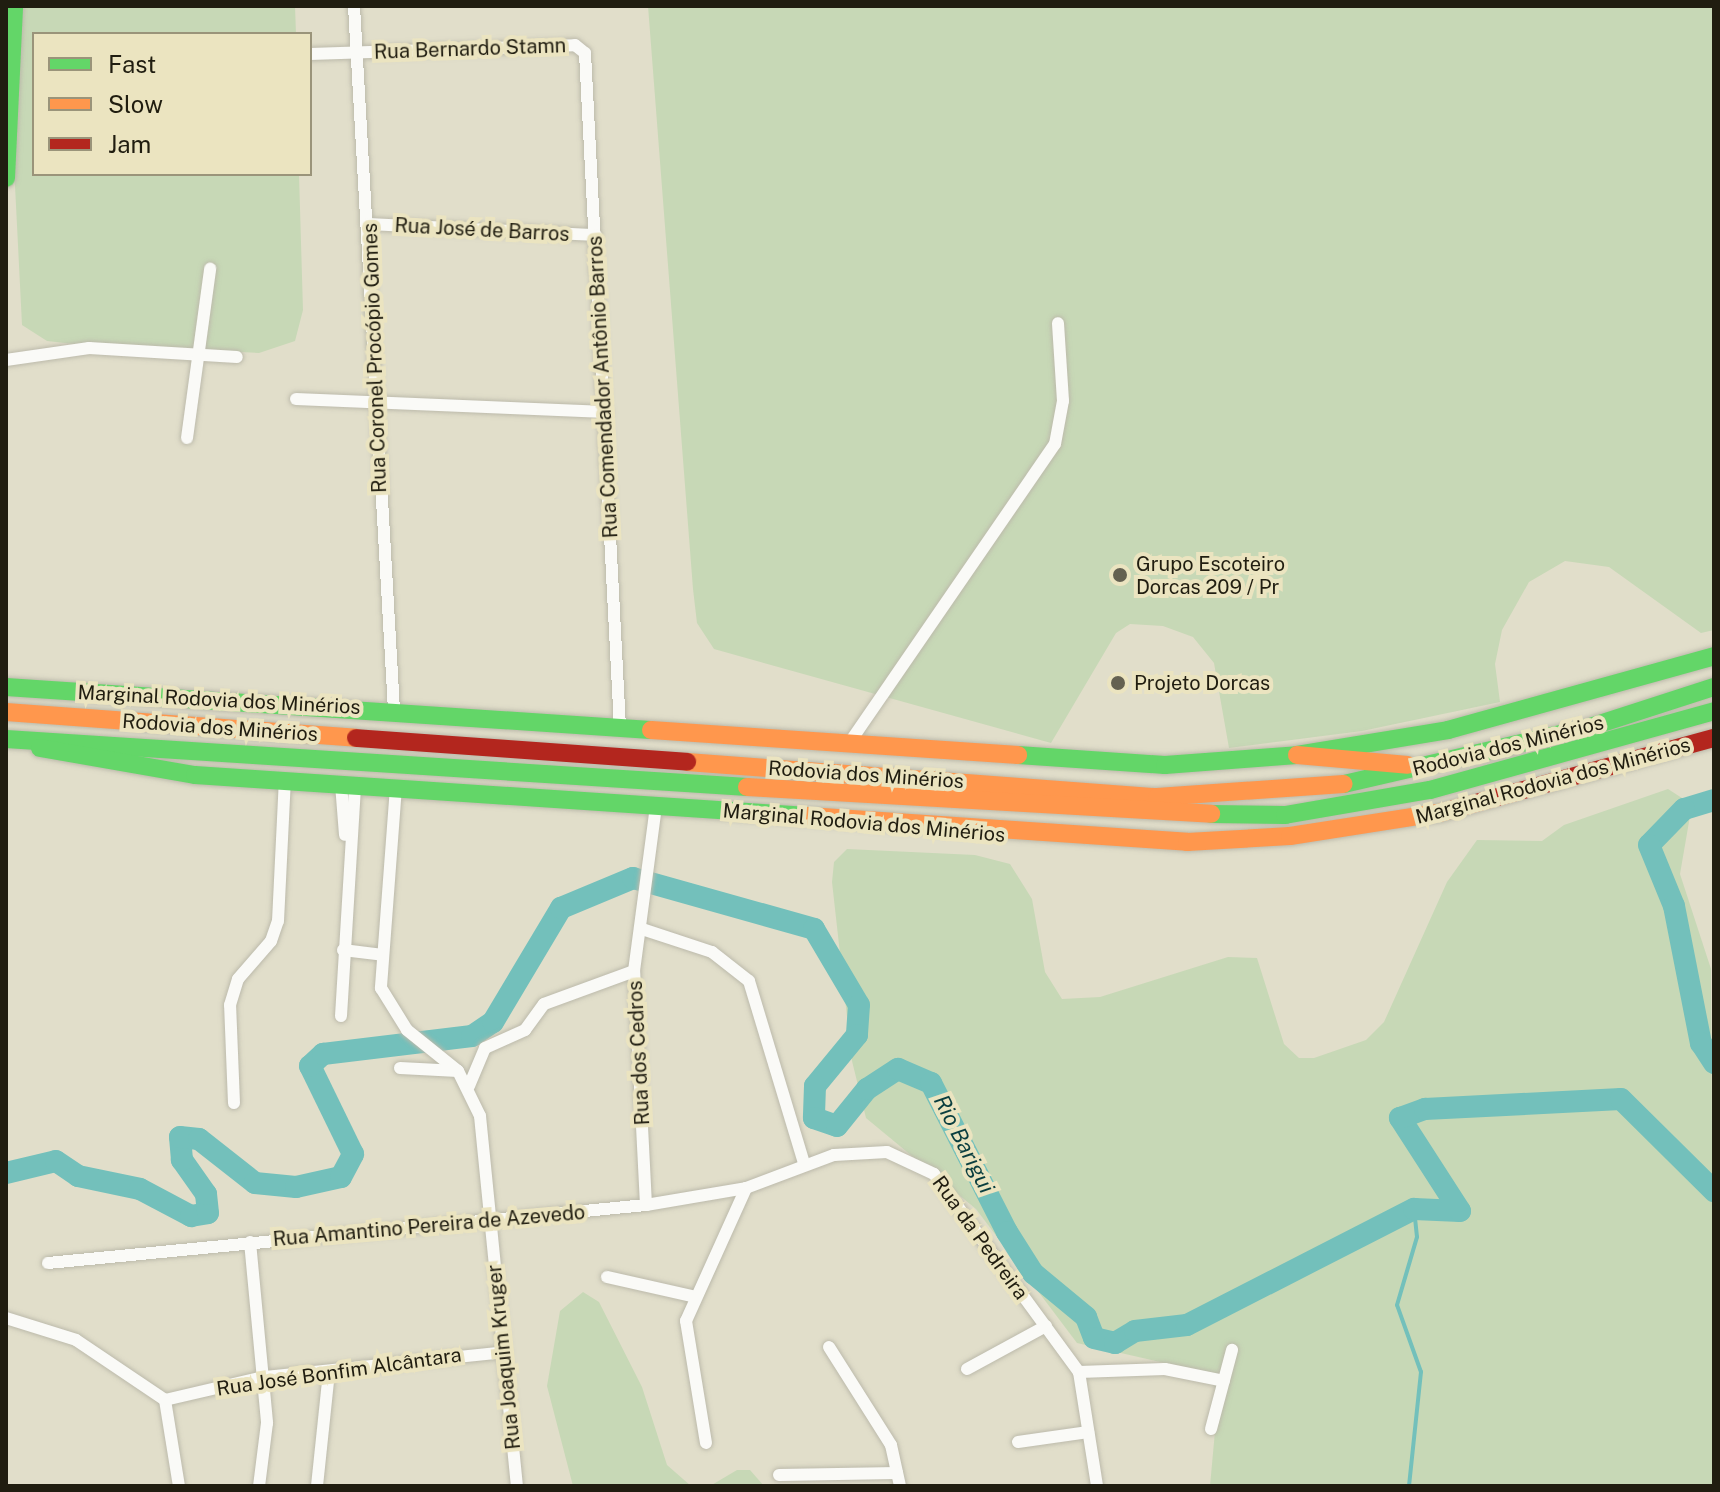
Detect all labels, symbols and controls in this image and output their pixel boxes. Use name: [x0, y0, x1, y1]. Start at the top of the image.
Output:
legend: [32, 32, 312, 176]
street label: Rua Bernardo Stamn: [373, 34, 567, 64]
text: Fast: [108, 50, 156, 78]
text: Slow: [108, 90, 163, 118]
text: Jam: [108, 130, 151, 158]
street label: Rua José de Barros: [394, 213, 570, 247]
street label: Rua Coronel Procópio Gomes: [358, 223, 392, 493]
street label: Rua Comendador Antônio Barros: [583, 235, 623, 539]
place label: Grupo Escoteiro Dorcas 209 / Pr: [1136, 552, 1285, 599]
marker: Grupo Escoteiro Dorcas 209 / Pr: [1111, 566, 1129, 584]
place label: Projeto Dorcas: [1134, 671, 1270, 695]
marker: Projeto Dorcas: [1109, 674, 1127, 692]
street label: Marginal Rodovia dos Minérios: [77, 681, 361, 719]
street label: Rodovia dos Minérios: [121, 709, 319, 747]
street label: Rodovia dos Minérios: [1410, 711, 1606, 781]
street label: Marginal Rodovia dos Minérios: [1413, 733, 1693, 829]
street label: Rodovia dos Minérios: [767, 756, 965, 794]
street label: Marginal Rodovia dos Minérios: [722, 799, 1006, 847]
street label: Rua dos Cedros: [623, 980, 655, 1126]
water label: Rio Barigui: [928, 1090, 1000, 1198]
street label: Rua da Pedreira: [927, 1171, 1033, 1305]
street label: Rua Amantino Pereira de Azevedo: [272, 1200, 586, 1252]
street label: Rua Joaquim Kruger: [482, 1263, 526, 1451]
street label: Rua José Bonfim Alcântara: [215, 1343, 463, 1401]

